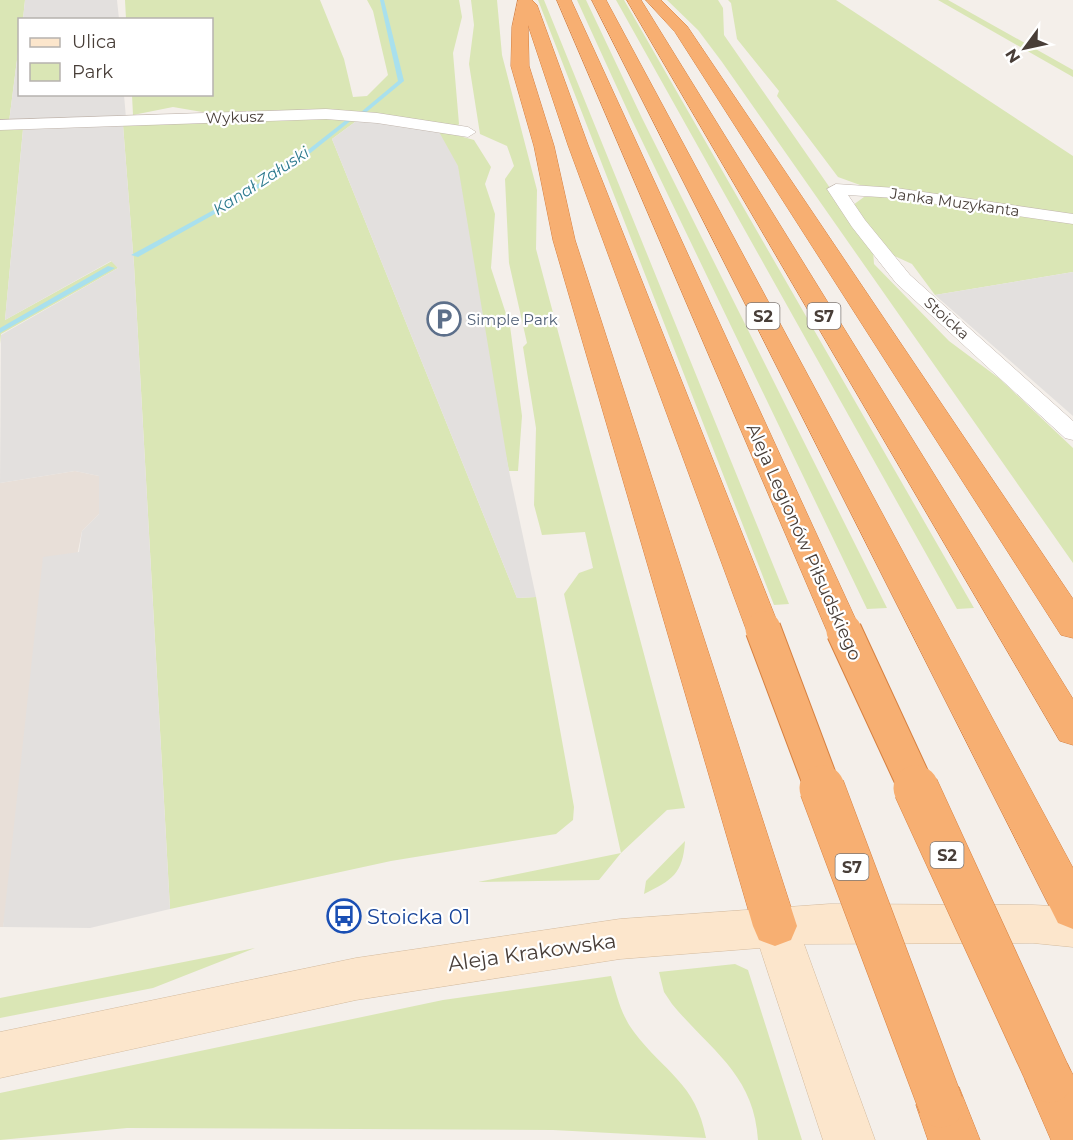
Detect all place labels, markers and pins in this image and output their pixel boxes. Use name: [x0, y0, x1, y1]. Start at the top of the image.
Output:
parking icon: Simple Park: [426, 301, 462, 337]
place label: Simple Park: [467, 310, 558, 329]
bus stop icon: Stoicka 01: [326, 898, 362, 934]
place label: Stoicka 01: [367, 904, 470, 929]

